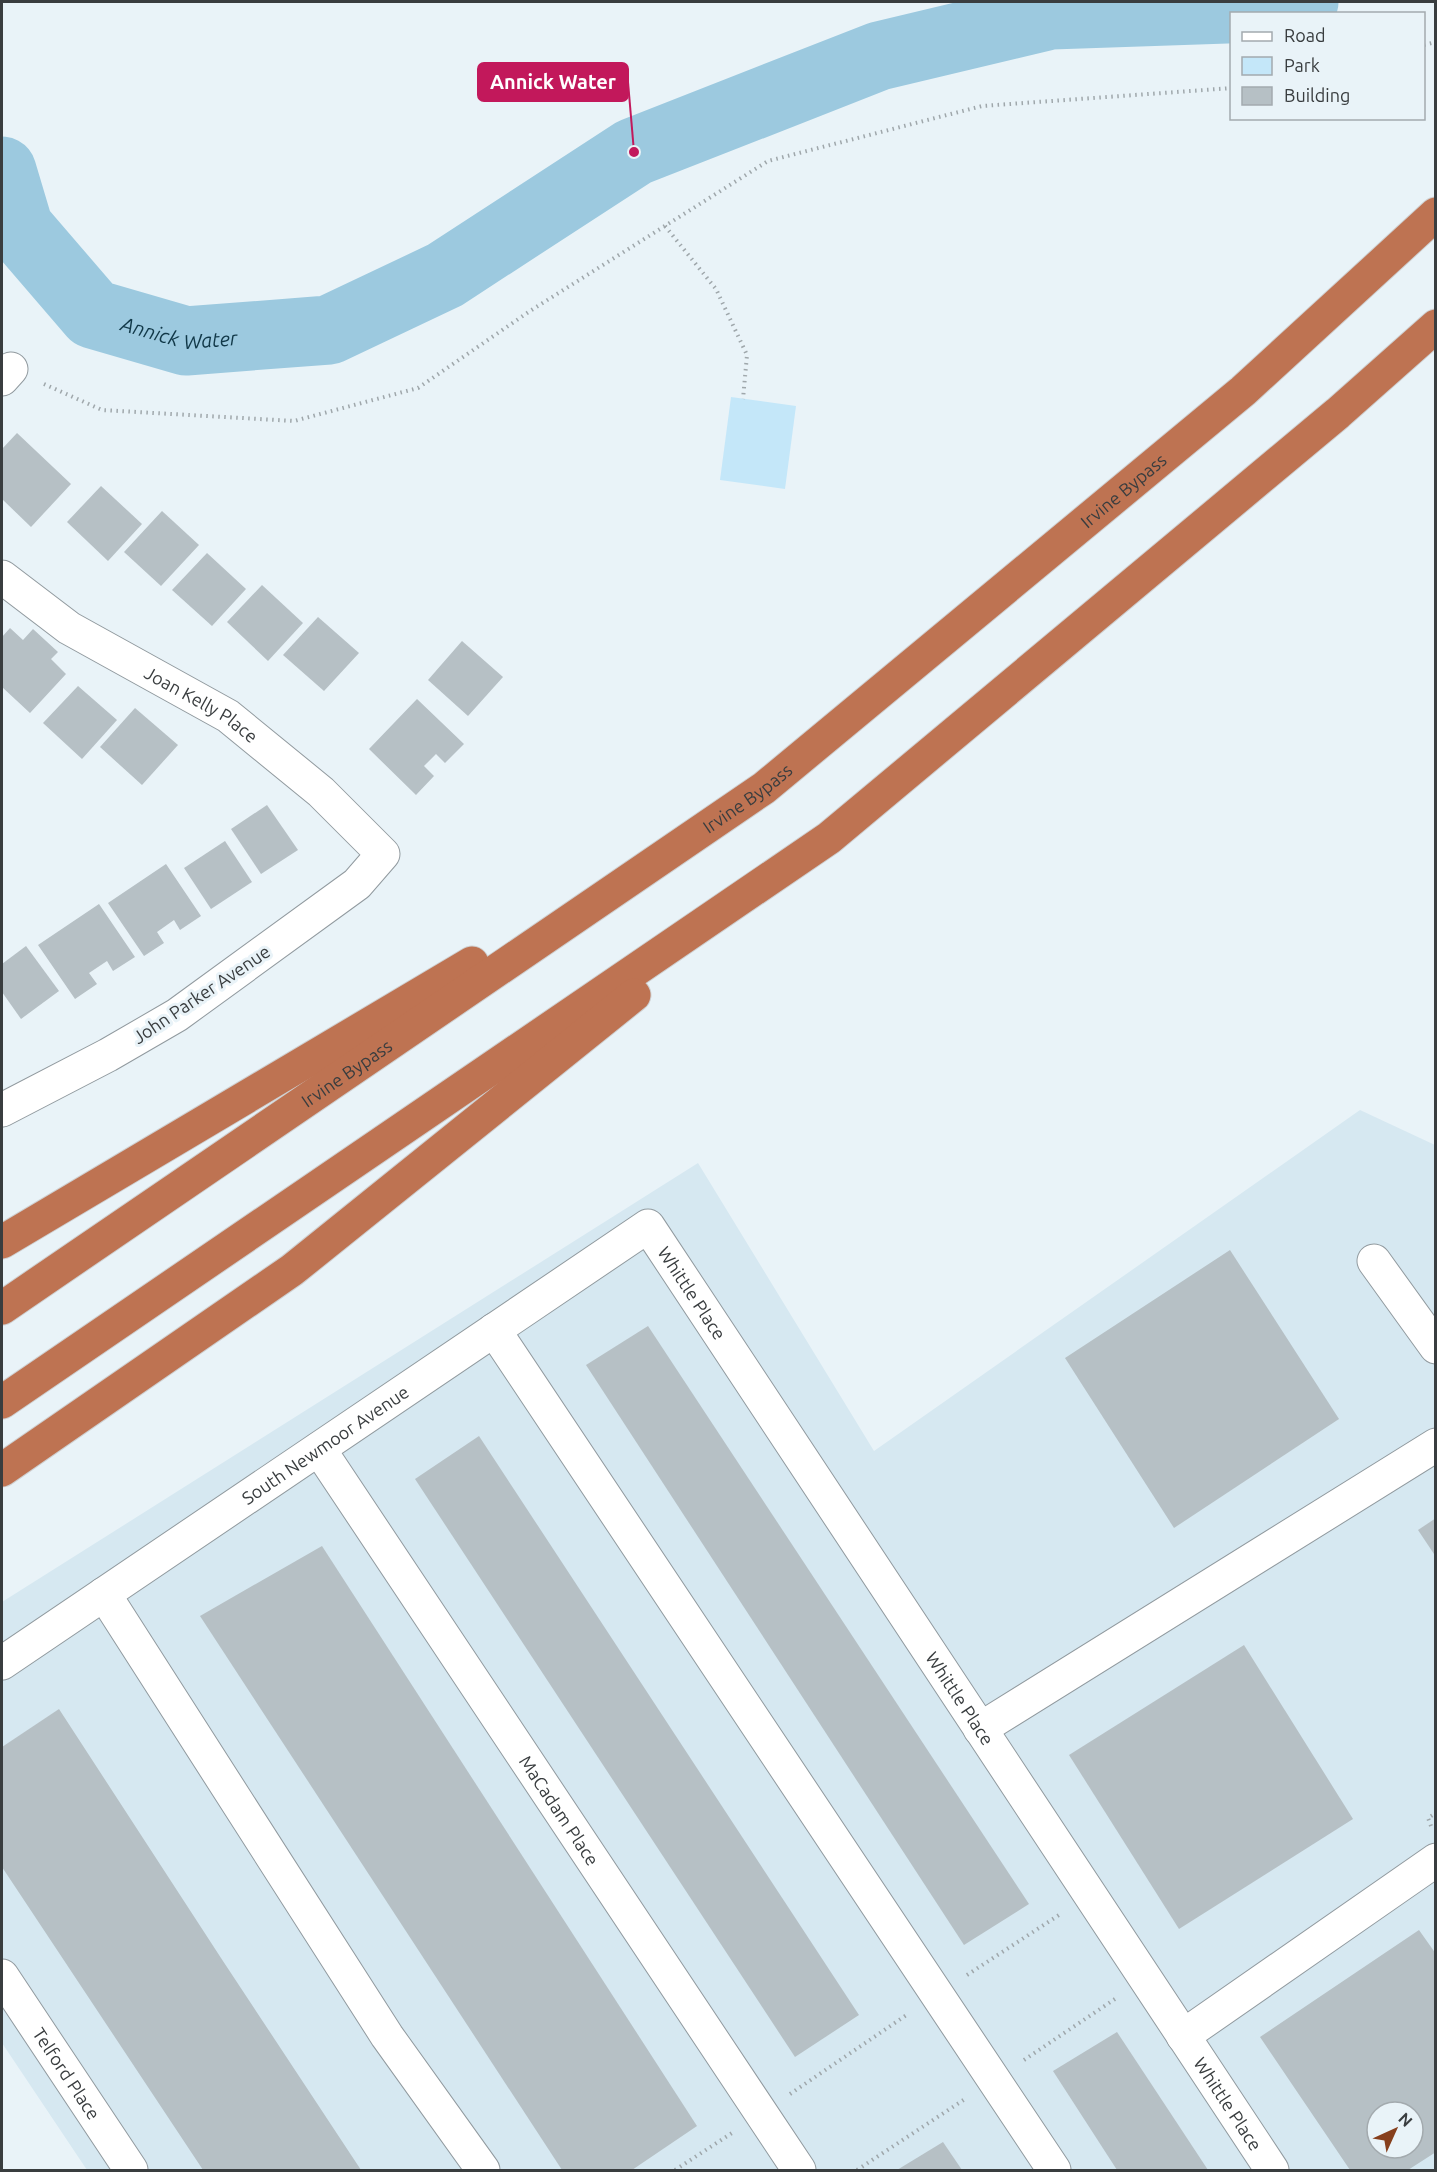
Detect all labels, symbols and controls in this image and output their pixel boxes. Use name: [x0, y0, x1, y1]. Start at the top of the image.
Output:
legend: [1230, 12, 1425, 120]
text: Road: [1284, 25, 1326, 45]
text: Park: [1284, 55, 1320, 75]
callout: Annick Water: [478, 63, 628, 101]
text: Annick Water: [490, 70, 617, 93]
text: Building: [1284, 85, 1350, 105]
water label: Annick Water: [118, 311, 239, 353]
street label: Irvine Bypass: [1076, 449, 1170, 531]
street label: Joan Kelly Place: [141, 662, 262, 746]
street label: Irvine Bypass: [699, 759, 796, 837]
street label: John Parker Avenue: [129, 941, 273, 1047]
street label: Irvine Bypass: [297, 1035, 396, 1111]
street label: Whittle Place: [654, 1243, 730, 1343]
street label: South Newmoor Avenue: [238, 1381, 412, 1508]
street label: Whittle Place: [922, 1648, 998, 1748]
street label: MaCadam Place: [516, 1752, 603, 1869]
street label: Telford Place: [29, 2024, 104, 2123]
street label: Whittle Place: [1190, 2053, 1266, 2154]
north arrow: [1365, 2100, 1425, 2160]
text: N: [1395, 2109, 1416, 2130]

